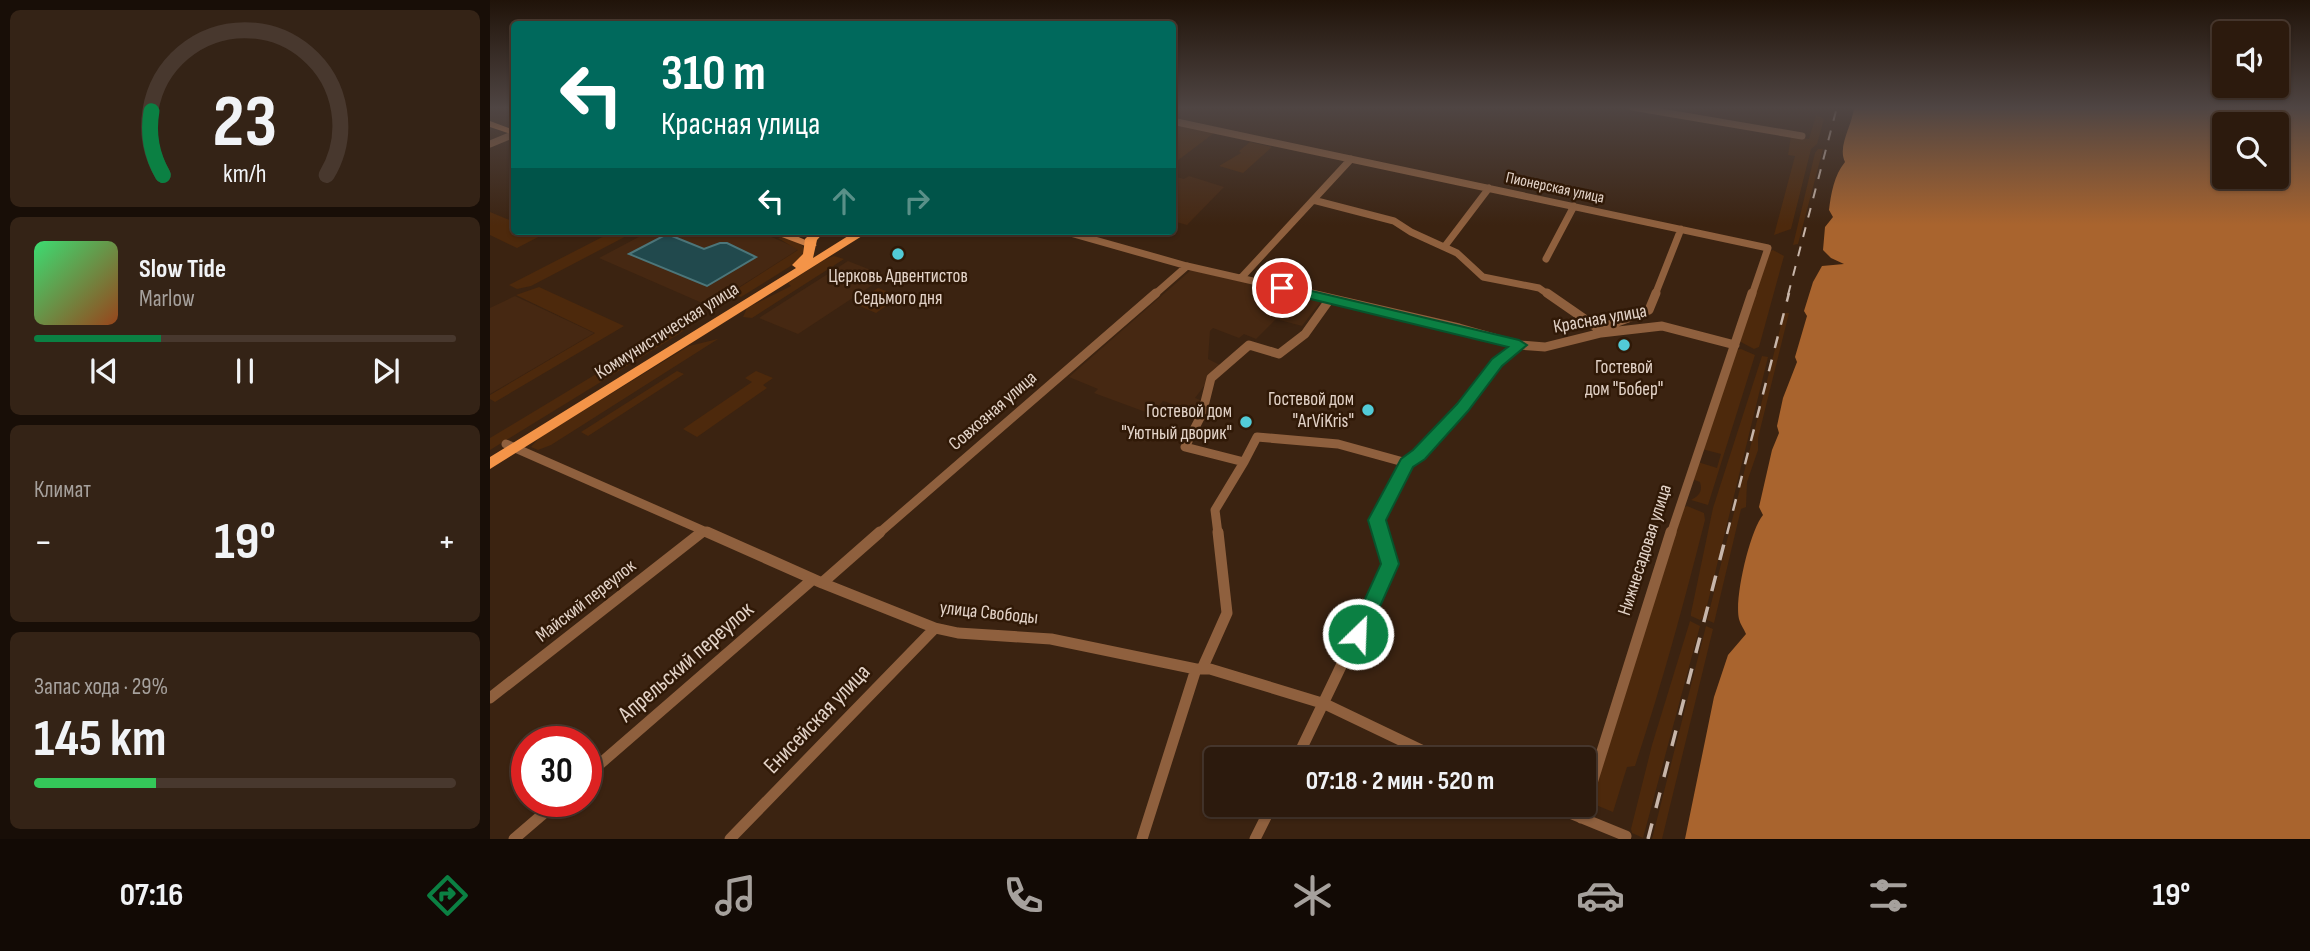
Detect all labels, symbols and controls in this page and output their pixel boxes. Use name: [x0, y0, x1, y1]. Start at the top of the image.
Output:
map controls: [2212, 21, 2289, 189]
button: sound: [2212, 21, 2289, 98]
text: 310 m: [661, 45, 766, 104]
icon: left: [546, 49, 637, 140]
text: 23: [213, 79, 277, 167]
text: Красная улица: [661, 105, 820, 144]
button: search: [2212, 112, 2289, 189]
text: km/h: [223, 158, 267, 189]
street label: Пионерская улица: [1504, 168, 1606, 208]
icon: left: [752, 182, 790, 220]
icon: ahead: [825, 182, 863, 220]
icon: right: [898, 182, 936, 220]
marker: Церковь Адвентистов Седьмого дня: [890, 246, 906, 262]
text: Slow Tide: [139, 254, 226, 285]
pin: [1252, 258, 1312, 318]
place label: Церковь Адвентистов Седьмого дня: [828, 265, 968, 310]
icon: arrive: [1263, 269, 1301, 307]
street label: Коммунистическая улица: [591, 277, 743, 385]
text: Marlow: [139, 285, 195, 313]
street label: Красная улица: [1551, 299, 1649, 339]
marker: Гостевой дом "Бобер": [1616, 337, 1632, 353]
icon: previous: [85, 352, 123, 390]
icon: pause: [226, 352, 264, 390]
icon: next: [367, 352, 405, 390]
place label: Гостевой дом "Бобер": [1585, 356, 1663, 401]
street label: Совхозная улица: [944, 366, 1042, 456]
place label: Гостевой дом "ArViKris": [1268, 388, 1354, 433]
place label: Гостевой дом "Уютный дворик": [1121, 400, 1232, 445]
marker: Гостевой дом "ArViKris": [1360, 402, 1376, 418]
marker: Гостевой дом "Уютный дворик": [1238, 414, 1254, 430]
text: Климат: [34, 476, 91, 504]
street label: Нижнесадовая улица: [1613, 482, 1677, 618]
text: 19°: [214, 511, 276, 574]
text: −: [34, 520, 53, 565]
text: +: [437, 520, 456, 565]
street label: Майский переулок: [531, 554, 641, 647]
street label: Апрельский переулок: [612, 595, 760, 729]
street label: улица Свободы: [939, 596, 1039, 630]
position arrow: [1321, 597, 1395, 671]
street label: Енисейская улица: [758, 658, 876, 780]
text: Запас хода · 29%: [34, 673, 168, 701]
text: 145 km: [34, 708, 166, 771]
speed limit sign: 30: [511, 726, 602, 817]
text: 07:18 · 2 мин · 520 m: [1306, 766, 1494, 797]
icon: directions: [423, 871, 472, 920]
icon: music: [711, 871, 760, 920]
icon: phone: [999, 871, 1048, 920]
icon: climate: [1288, 871, 1337, 920]
icon: car: [1576, 871, 1625, 920]
icon: filters: [1864, 871, 1913, 920]
text: 07:16: [120, 876, 183, 915]
text: 19°: [2153, 876, 2190, 915]

